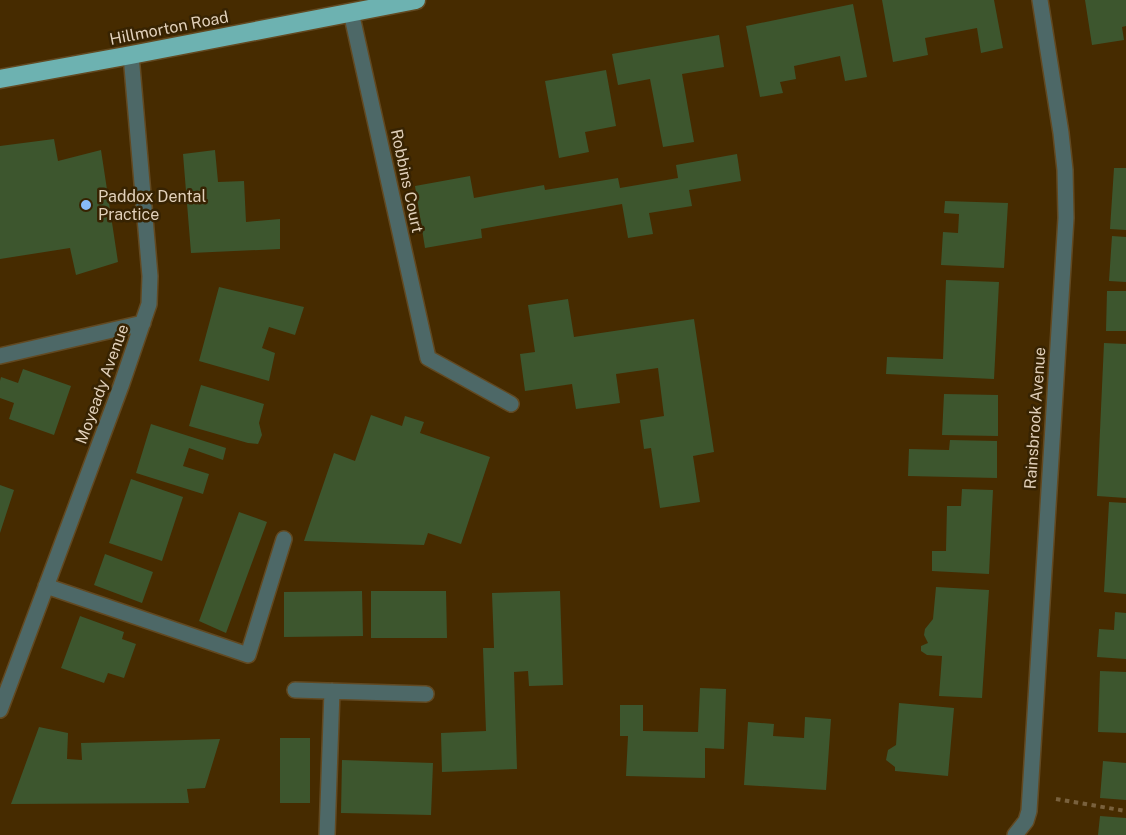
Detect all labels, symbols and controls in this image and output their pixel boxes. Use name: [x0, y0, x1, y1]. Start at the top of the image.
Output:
street label: Hillmorton Road: [108, 7, 230, 49]
street label: Robbins Court: [387, 127, 427, 235]
place label: Paddox Dental Practice: [98, 187, 206, 224]
marker: Paddox Dental Practice: [79, 198, 93, 212]
street label: Moyeady Avenue: [72, 322, 132, 446]
street label: Rainsbrook Avenue: [1021, 346, 1049, 490]

